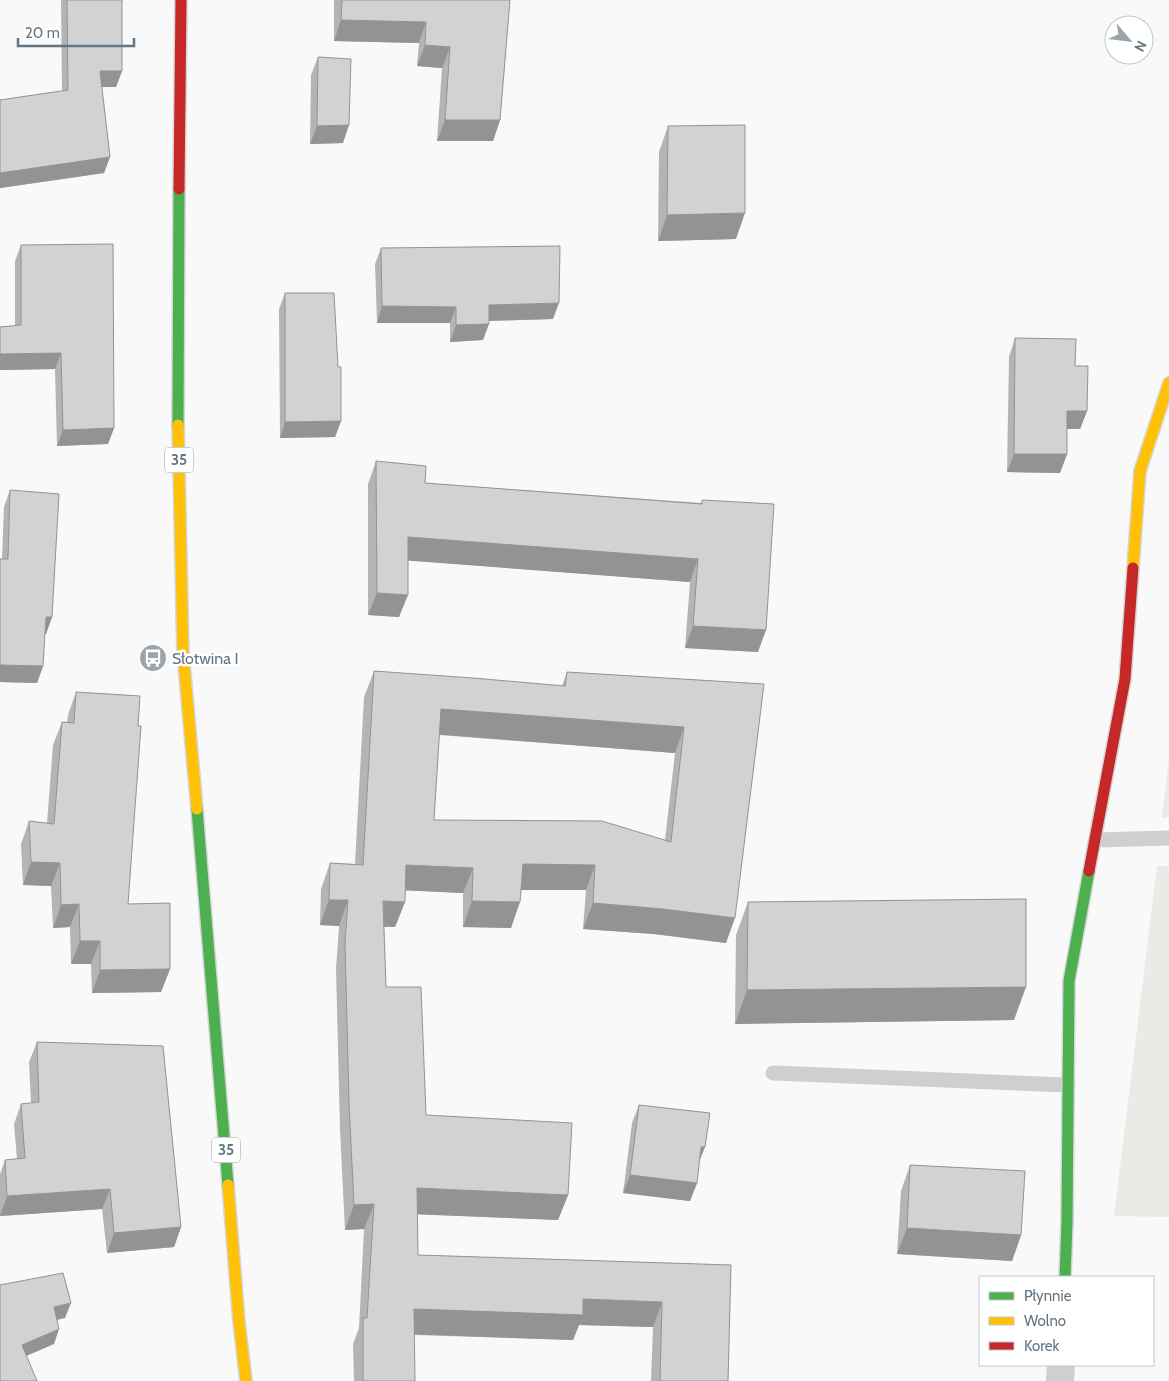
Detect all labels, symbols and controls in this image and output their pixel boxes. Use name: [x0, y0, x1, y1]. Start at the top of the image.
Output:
scale bar: [18, 15, 134, 47]
north arrow: [1104, 15, 1154, 65]
text: 20 m: [25, 24, 60, 42]
text: N: [1130, 38, 1151, 55]
road number: 35: [165, 448, 193, 472]
bus stop icon: Słotwina I: [138, 643, 168, 673]
place label: Słotwina I: [172, 649, 239, 668]
road number: 35: [212, 1138, 240, 1162]
legend: [979, 1276, 1154, 1366]
text: Płynnie: [1024, 1287, 1072, 1305]
text: Wolno: [1024, 1312, 1066, 1330]
text: Korek: [1024, 1337, 1059, 1355]

